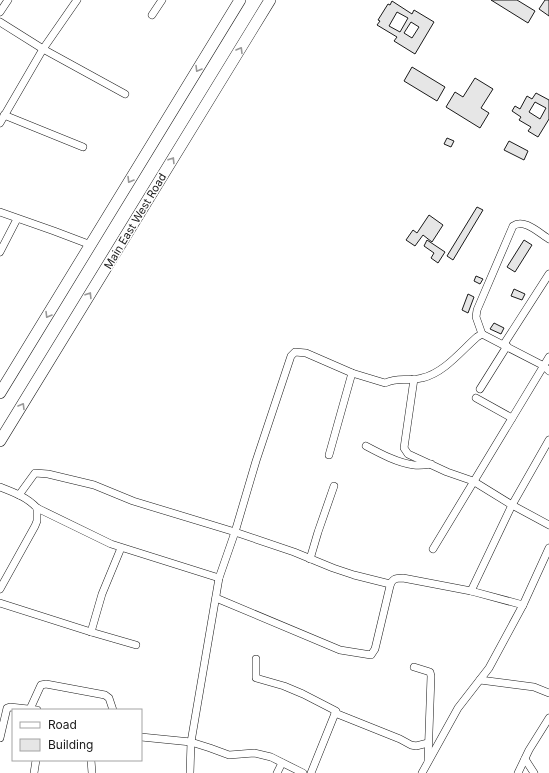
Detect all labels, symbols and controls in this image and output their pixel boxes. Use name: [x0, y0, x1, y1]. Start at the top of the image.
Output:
one-way arrow: [235, 47, 242, 54]
one-way arrow: [196, 65, 203, 72]
one-way arrow: [167, 158, 174, 165]
street label: Main East West Road: [101, 171, 169, 271]
one-way arrow: [128, 176, 135, 183]
one-way arrow: [85, 292, 92, 299]
one-way arrow: [45, 311, 53, 318]
one-way arrow: [17, 403, 25, 410]
legend: [12, 709, 142, 761]
text: Road: [48, 717, 77, 732]
text: Building: [48, 737, 93, 752]

